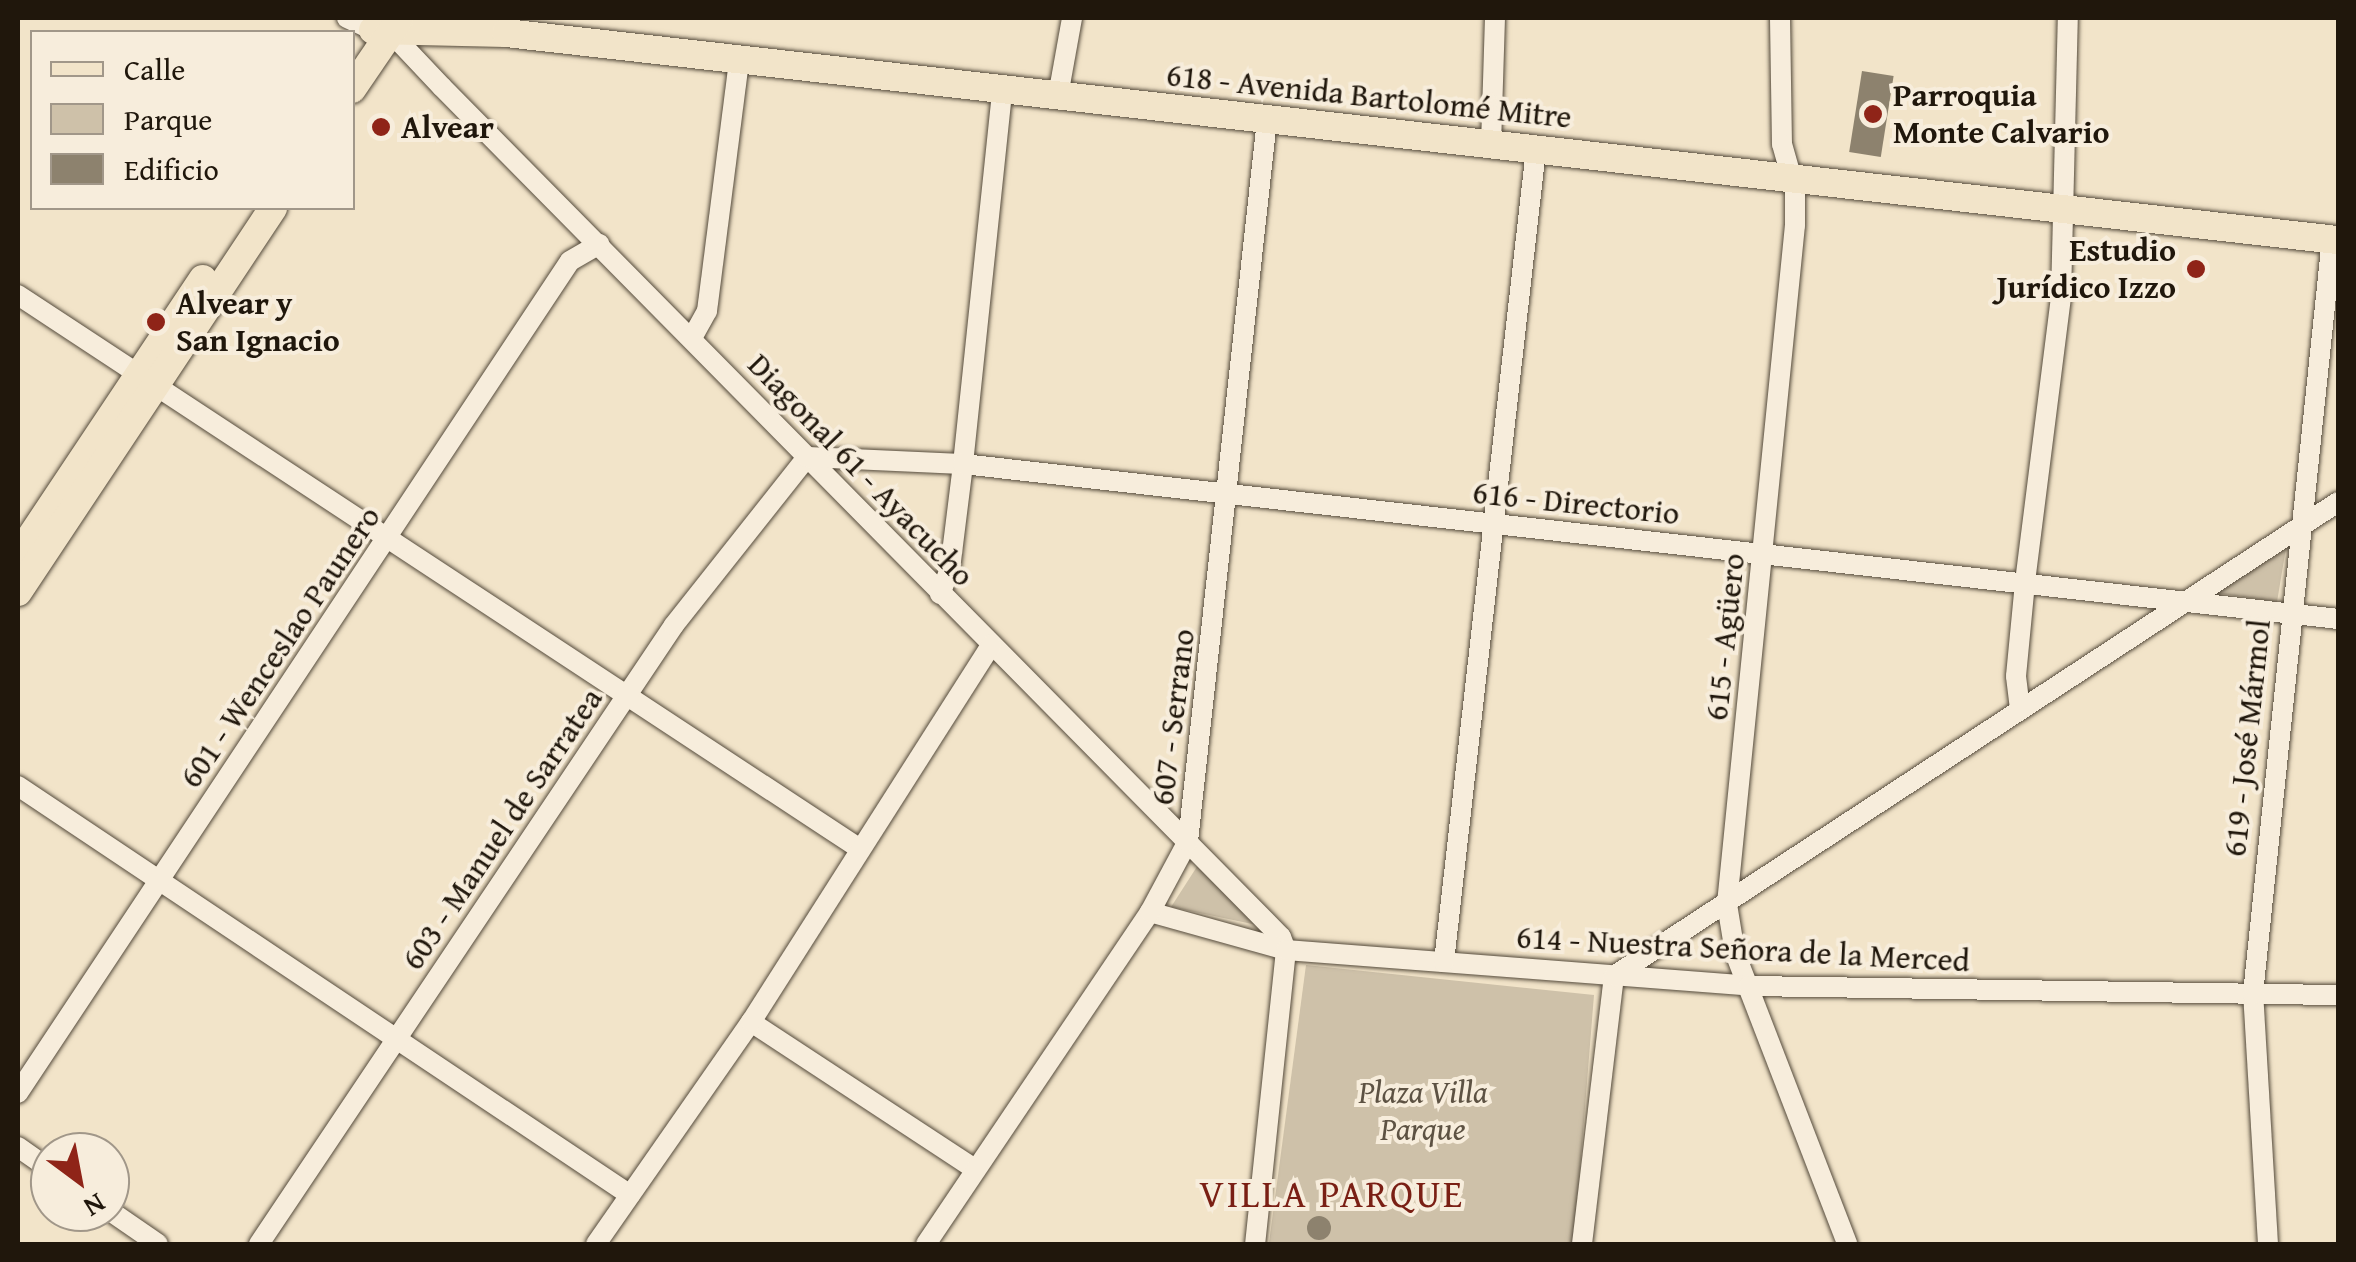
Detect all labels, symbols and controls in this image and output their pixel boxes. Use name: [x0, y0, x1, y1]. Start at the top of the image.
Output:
legend: [30, 30, 355, 210]
text: Calle: [124, 47, 185, 91]
street label: 618 - Avenida Bartolomé Mitre: [1164, 56, 1574, 136]
place label: Parroquia Monte Calvario: [1893, 77, 2110, 152]
text: Parque: [124, 97, 212, 141]
marker: Parroquia Monte Calvario: [1862, 103, 1884, 125]
place label: Alvear: [401, 108, 494, 146]
marker: Alvear: [370, 116, 392, 138]
text: Edificio: [124, 147, 219, 191]
place label: Estudio Jurídico Izzo: [1997, 232, 2176, 307]
marker: Estudio Jurídico Izzo: [2185, 258, 2207, 280]
place label: Alvear y San Ignacio: [176, 285, 340, 360]
marker: Alvear y San Ignacio: [145, 311, 167, 333]
street label: Diagonal 61 - Ayacucho: [740, 346, 982, 594]
street label: 616 - Directorio: [1471, 473, 1681, 533]
street label: 601 - Wenceslao Paunero: [171, 499, 389, 795]
street label: 615 - Agüero: [1697, 551, 1753, 723]
street label: 619 - José Mármol: [2215, 617, 2279, 859]
street label: 607 - Serrano: [1143, 627, 1203, 807]
street label: 603 - Manuel de Sarratea: [393, 681, 611, 977]
street label: 614 - Nuestra Señora de la Merced: [1515, 918, 1971, 980]
park label: Plaza Villa Parque: [1358, 1074, 1488, 1149]
north arrow: [30, 1132, 130, 1232]
district label: VILLA PARQUE: [1199, 1171, 1465, 1217]
text: N: [76, 1184, 114, 1229]

